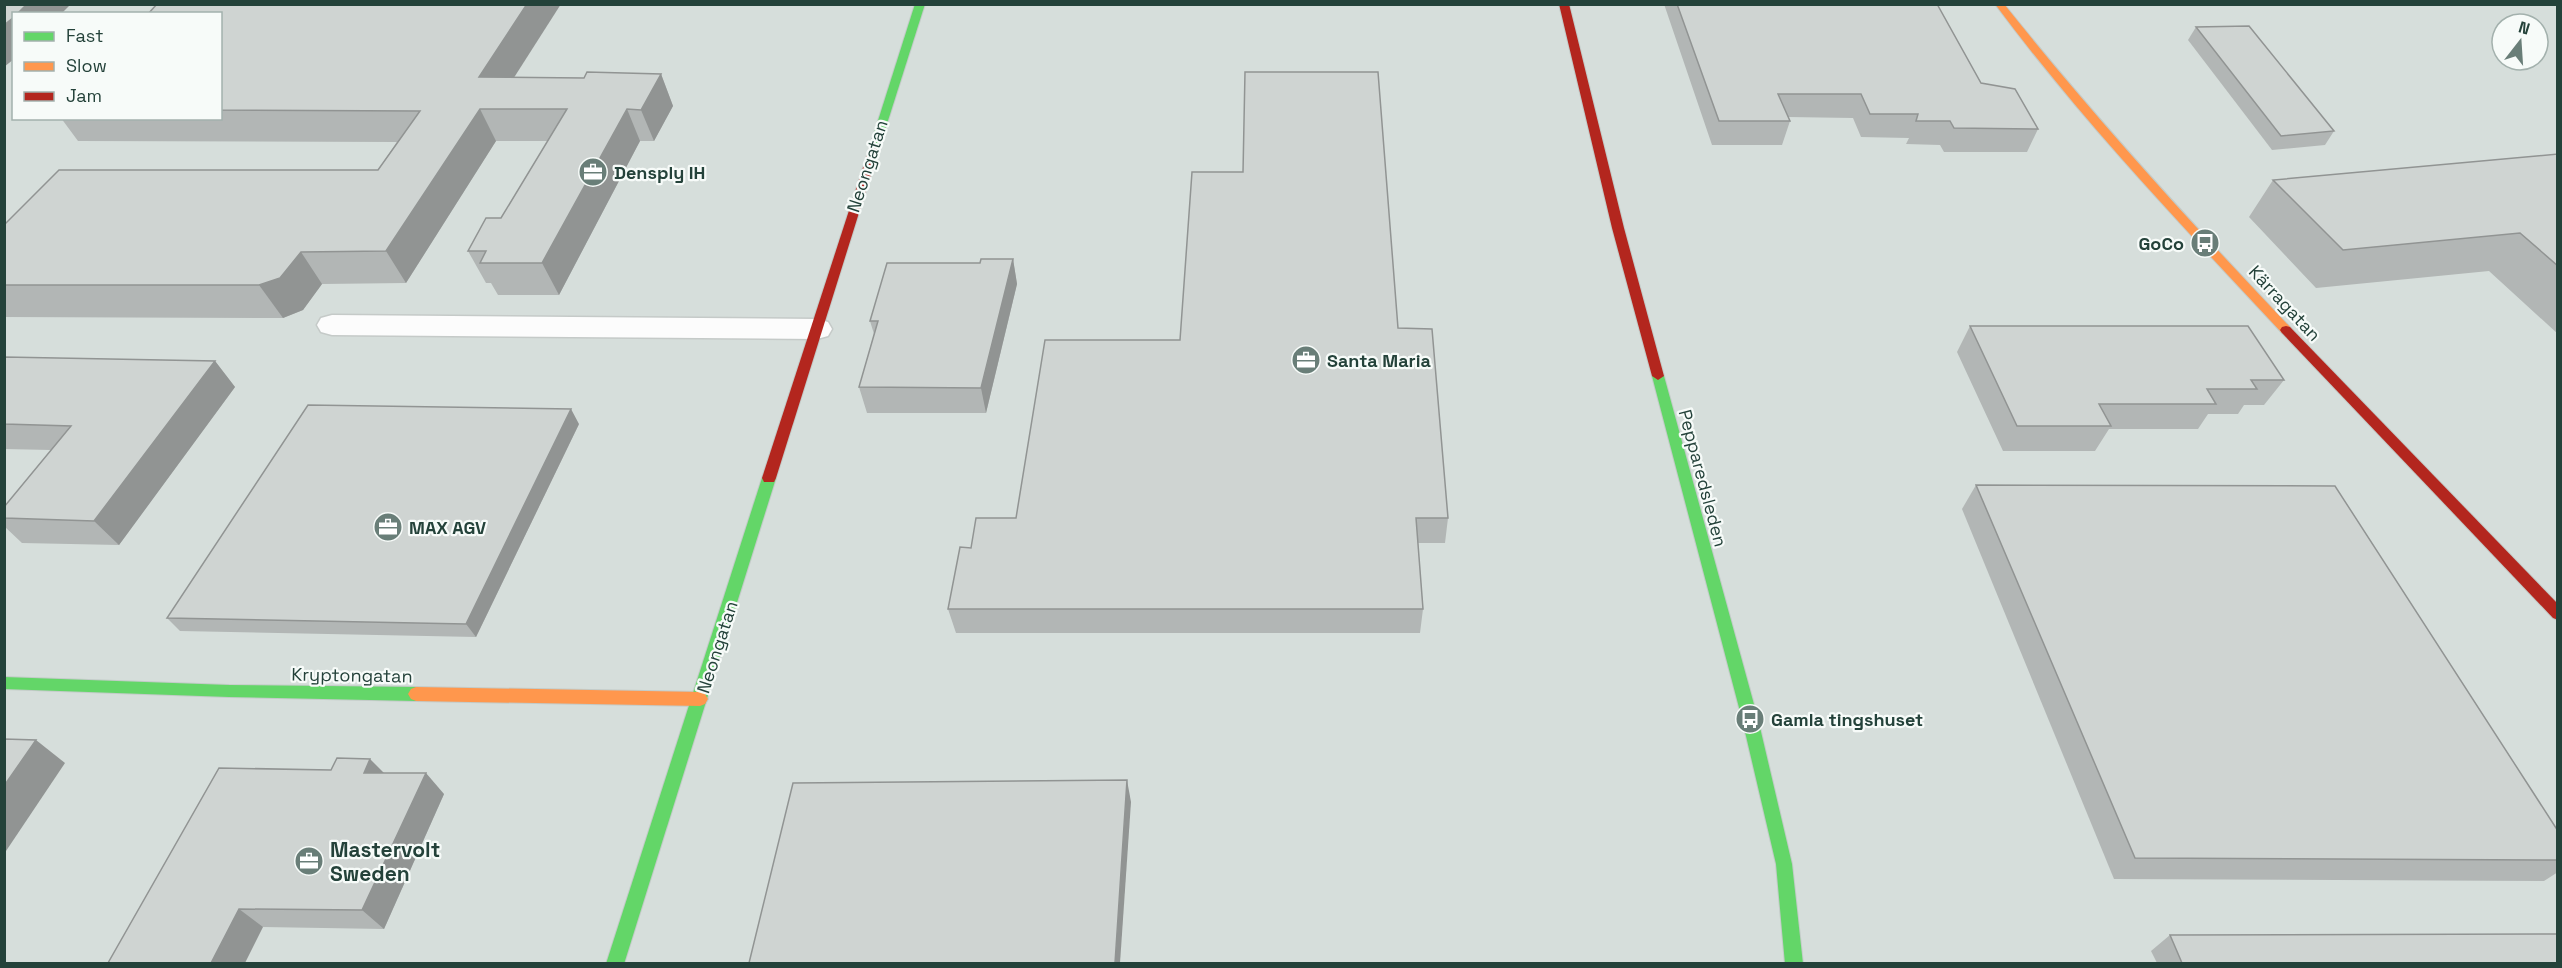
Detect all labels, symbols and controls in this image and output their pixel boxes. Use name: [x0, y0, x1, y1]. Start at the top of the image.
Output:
legend: [12, 12, 222, 120]
north arrow: [2490, 12, 2550, 72]
text: N: [2516, 17, 2532, 40]
text: Fast: [66, 24, 103, 47]
text: Slow: [66, 54, 107, 77]
text: Jam: [66, 84, 102, 107]
street label: Neongatan: [841, 117, 893, 215]
office icon: Densply IH: [577, 156, 609, 188]
place label: Densply IH: [614, 161, 705, 184]
bus stop icon: GoCo: [2189, 227, 2221, 259]
place label: GoCo: [2138, 232, 2184, 255]
street label: Kärragatan: [2244, 260, 2326, 346]
office icon: Santa Maria: [1290, 344, 1322, 376]
place label: Santa Maria: [1327, 349, 1432, 372]
street label: Pepparedsleden: [1674, 407, 1732, 549]
office icon: MAX AGV: [372, 511, 404, 543]
place label: MAX AGV: [409, 516, 486, 539]
street label: Neongatan: [691, 598, 743, 696]
street label: Kryptongatan: [291, 662, 413, 688]
bus stop icon: Gamla tingshuset: [1734, 703, 1766, 735]
place label: Gamla tingshuset: [1771, 708, 1923, 731]
place label: Mastervolt Sweden: [330, 836, 440, 887]
office icon: Mastervolt Sweden: [293, 845, 325, 877]

